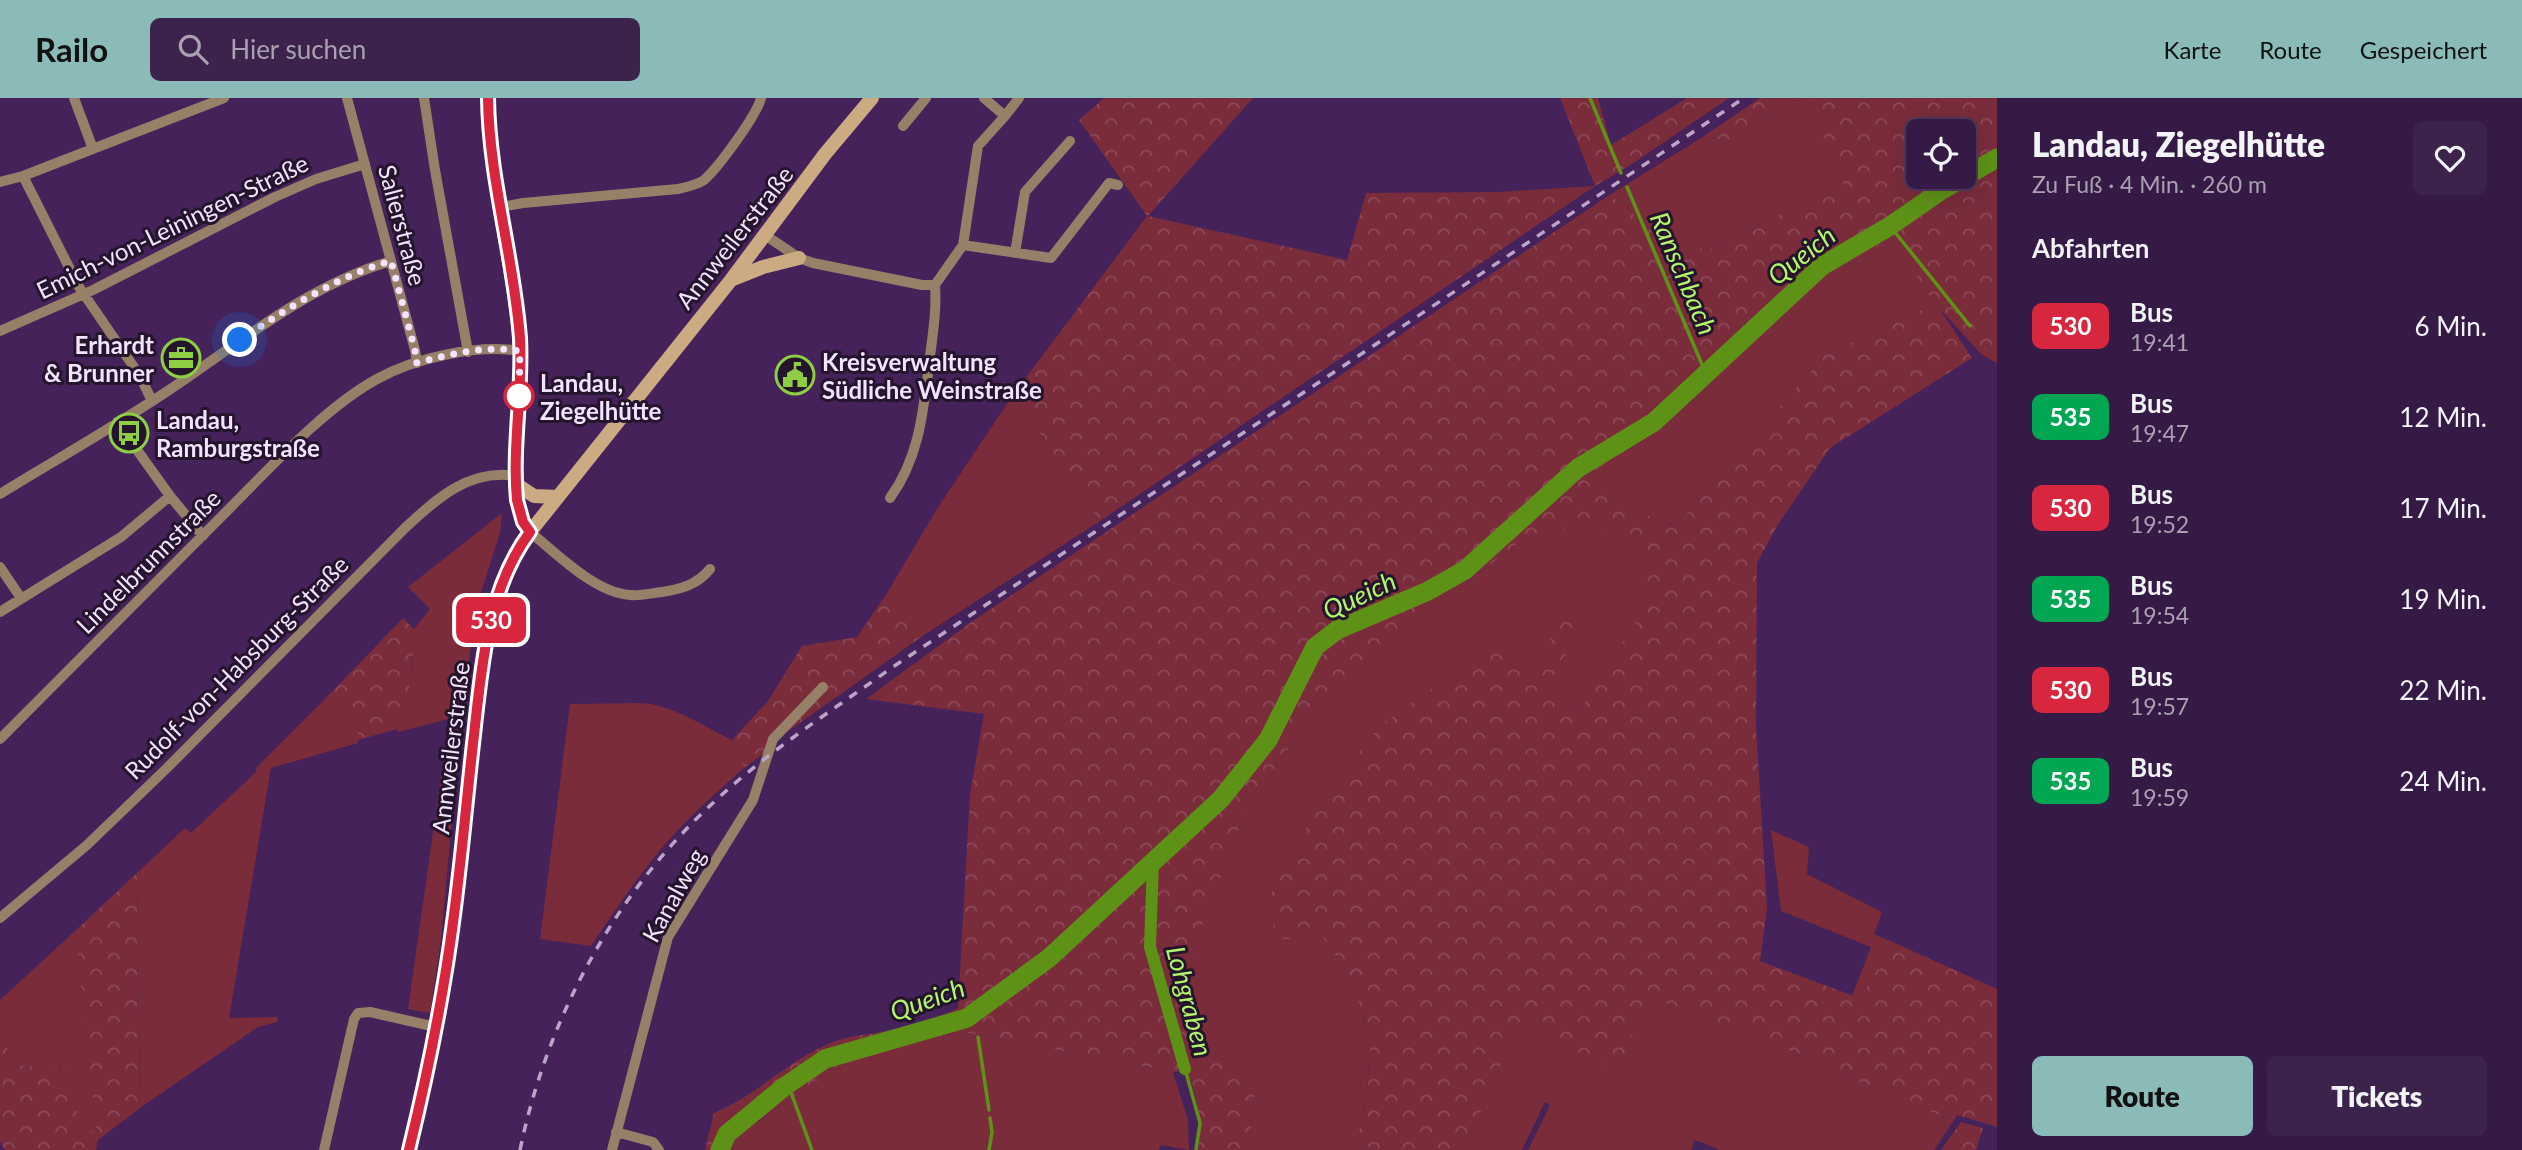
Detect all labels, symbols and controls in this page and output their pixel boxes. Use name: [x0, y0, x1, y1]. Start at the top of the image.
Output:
search box: [150, 18, 640, 81]
text: Railo: [35, 29, 108, 69]
icon: search: [174, 30, 212, 68]
text: Hier suchen: [230, 33, 366, 65]
text: Karte: [2164, 35, 2221, 64]
text: Route: [2259, 35, 2322, 64]
text: Gespeichert: [2360, 35, 2487, 64]
map controls: [1906, 119, 1976, 189]
button: locate: [1906, 119, 1976, 189]
button: heart: [2413, 121, 2487, 195]
text: Landau, Ziegelhütte: [2032, 124, 2325, 164]
street label: Emich-von-Leiningen-Straße: [31, 148, 313, 304]
street label: Annweilerstraße: [669, 160, 799, 314]
street label: Salierstraße: [373, 162, 433, 288]
text: Zu Fuß · 4 Min. · 260 m: [2032, 170, 2267, 198]
water label: Ranschbach: [1644, 207, 1724, 339]
water label: Queich: [1761, 219, 1841, 291]
text: Abfahrten: [2032, 232, 2150, 264]
text: Bus: [2130, 296, 2173, 328]
text: 6 Min.: [2414, 310, 2487, 342]
text: 530: [2050, 311, 2091, 340]
your location: [222, 322, 257, 357]
text: 19:41: [2130, 328, 2189, 356]
place label: Erhardt & Brunner: [44, 330, 154, 387]
office icon: Erhardt & Brunner: [160, 337, 202, 379]
place label: Kreisverwaltung Südliche Weinstraße: [822, 347, 1042, 404]
public building icon: Kreisverwaltung Südliche Weinstraße: [774, 354, 816, 396]
place label: Landau, Ziegelhütte: [540, 368, 662, 425]
marker: Landau, Ziegelhütte: [504, 381, 534, 411]
text: Bus: [2130, 387, 2173, 419]
text: 12 Min.: [2399, 401, 2487, 433]
text: 535: [2050, 402, 2091, 431]
place label: Landau, Ramburgstraße: [156, 405, 320, 462]
bus stop icon: Landau, Ramburgstraße: [108, 412, 150, 454]
text: 19:47: [2130, 419, 2189, 447]
text: Bus: [2130, 478, 2173, 510]
street label: Lindelbrunnstraße: [70, 483, 226, 639]
text: 17 Min.: [2399, 492, 2487, 524]
text: 530: [2050, 493, 2091, 522]
text: 19:52: [2130, 510, 2189, 538]
street label: Rudolf-von-Habsburg-Straße: [118, 549, 354, 785]
water label: Queich: [1317, 564, 1401, 626]
text: Bus: [2130, 569, 2173, 601]
text: 19 Min.: [2399, 583, 2487, 615]
text: 535: [2050, 584, 2091, 613]
line badge: 530: [451, 597, 531, 643]
text: 19:54: [2130, 601, 2189, 629]
text: 530: [470, 605, 512, 634]
street label: Annweilerstraße: [425, 660, 475, 836]
text: Bus: [2130, 660, 2173, 692]
text: 22 Min.: [2399, 674, 2487, 706]
text: 530: [2050, 675, 2091, 704]
text: 19:57: [2130, 692, 2189, 720]
text: Bus: [2130, 751, 2173, 783]
text: 24 Min.: [2399, 765, 2487, 797]
text: 535: [2050, 766, 2091, 795]
text: 19:59: [2130, 783, 2189, 811]
street label: Kanalweg: [635, 843, 711, 947]
water label: Lohgraben: [1160, 942, 1220, 1060]
water label: Queich: [885, 971, 969, 1027]
button: Route: [2032, 1056, 2253, 1136]
button: Tickets: [2267, 1056, 2487, 1136]

